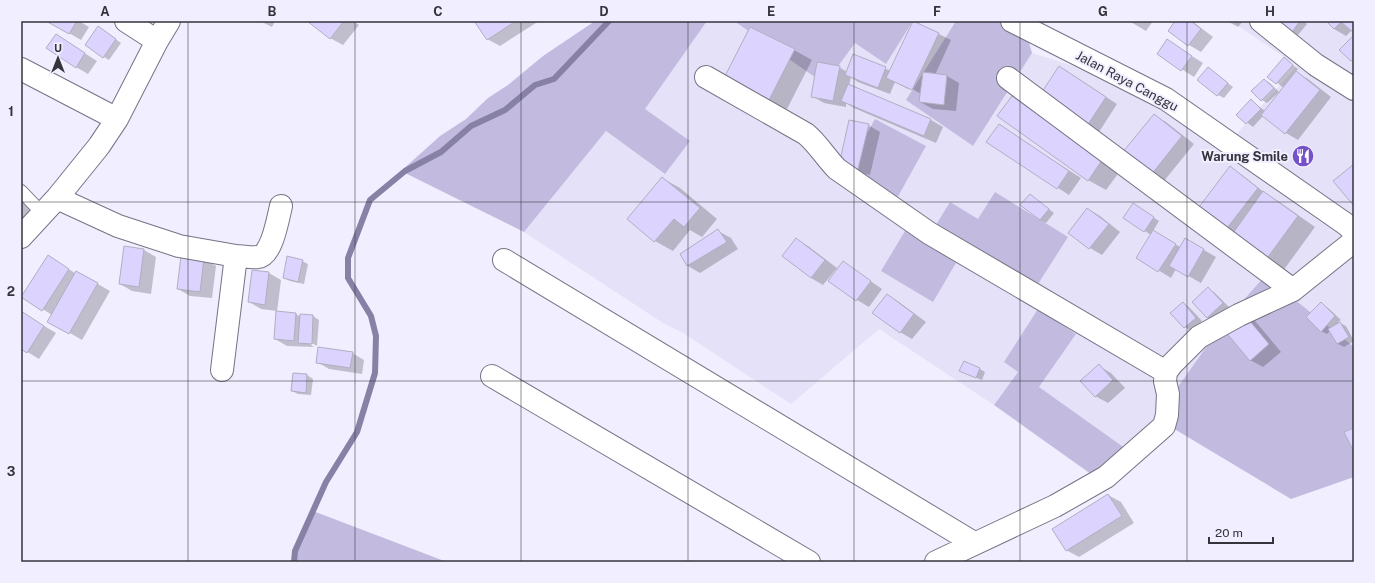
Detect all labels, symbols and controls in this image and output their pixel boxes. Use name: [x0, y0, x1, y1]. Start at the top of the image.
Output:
text: A: [100, 4, 110, 19]
text: B: [268, 4, 277, 19]
text: C: [433, 4, 443, 19]
text: D: [599, 4, 609, 19]
text: E: [767, 4, 775, 19]
text: F: [933, 4, 941, 19]
text: G: [1098, 4, 1108, 19]
text: H: [1265, 4, 1275, 19]
north arrow: [38, 38, 78, 78]
text: U: [54, 42, 62, 54]
street label: Jalan Raya Canggu: [1073, 48, 1181, 114]
text: 1: [8, 104, 14, 119]
restaurant icon: Warung Smile: [1290, 143, 1316, 169]
place label: Warung Smile: [1201, 149, 1288, 164]
text: 2: [7, 284, 15, 299]
text: 3: [7, 464, 16, 479]
scale bar: [1209, 519, 1273, 545]
text: 20 m: [1215, 526, 1243, 540]

